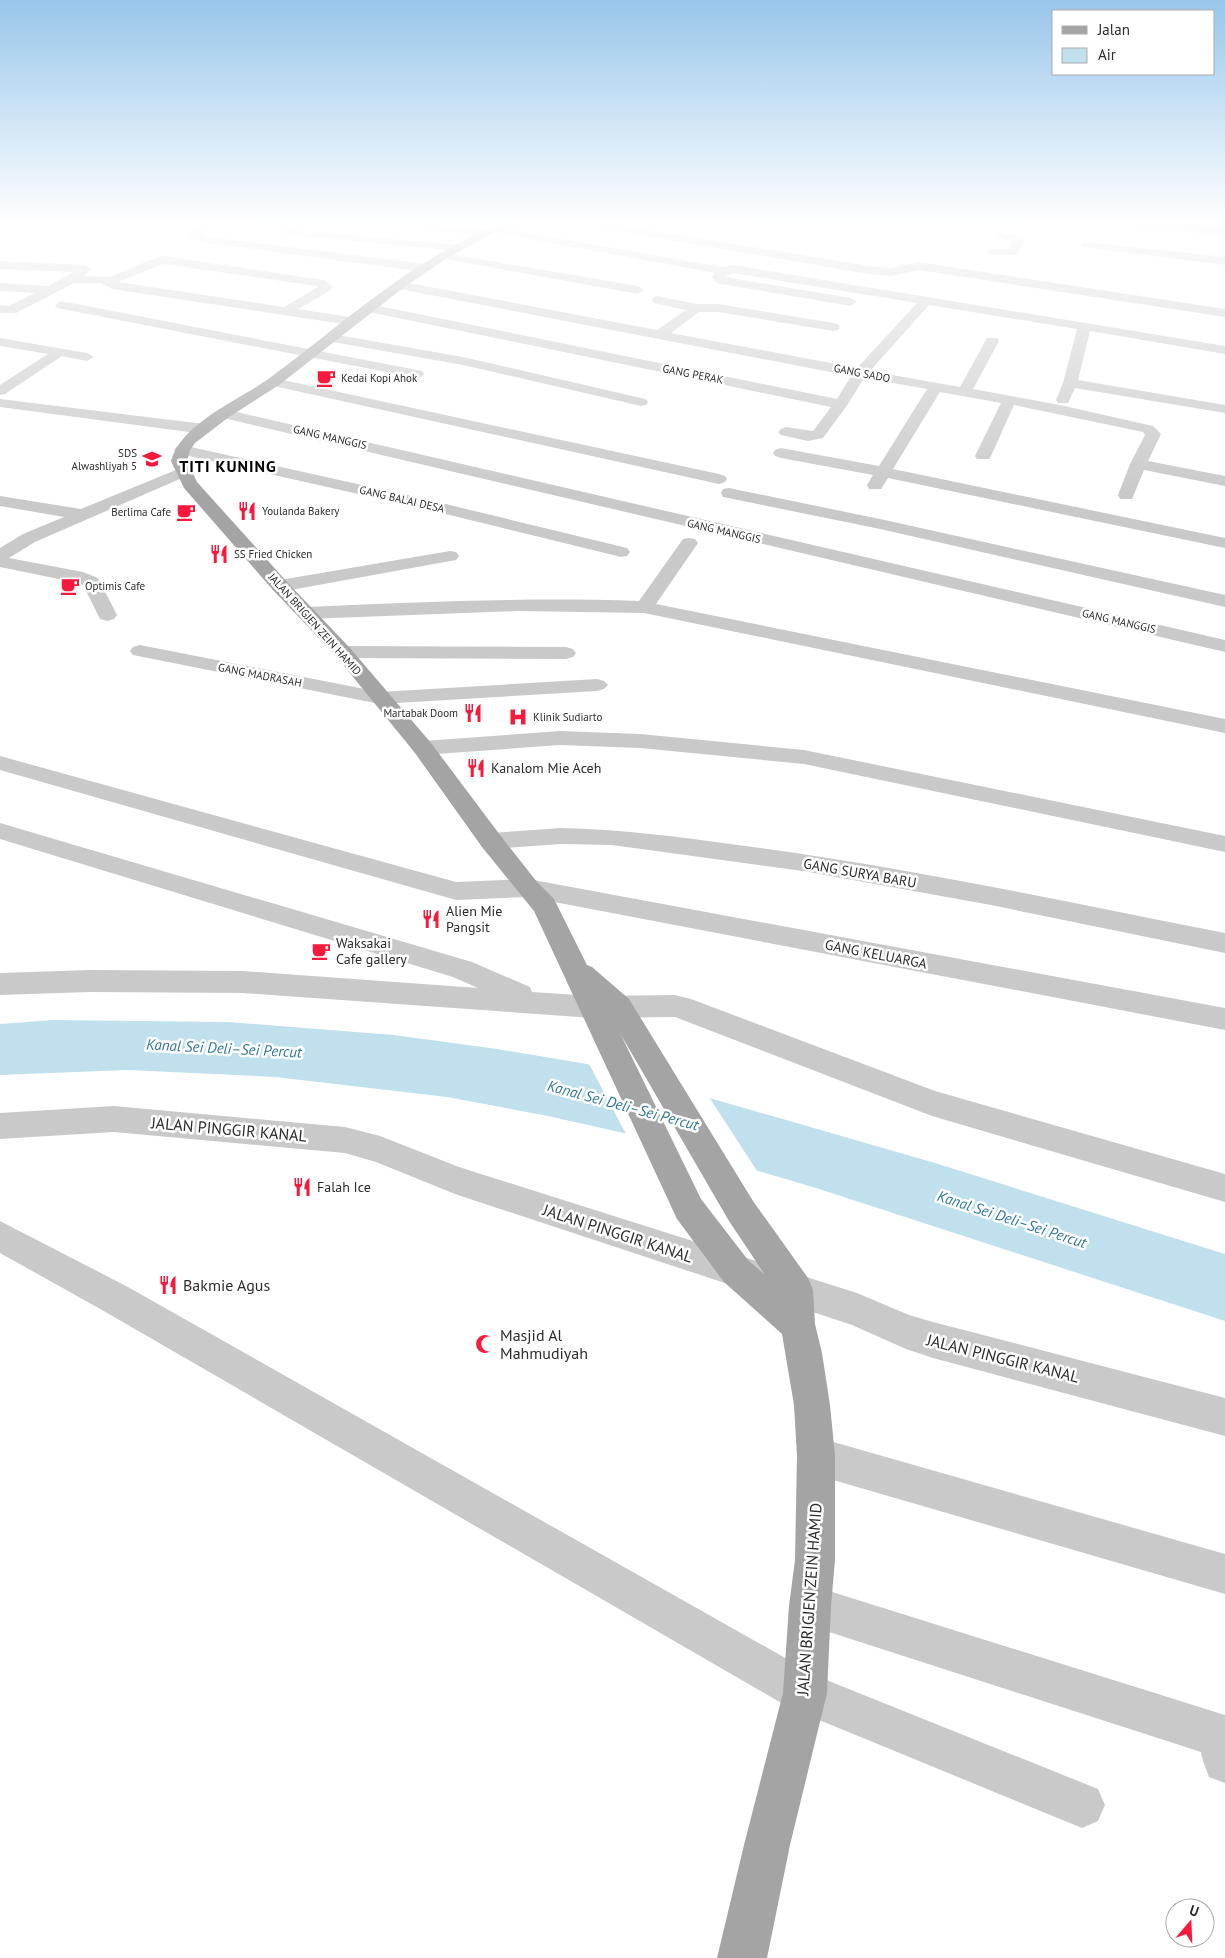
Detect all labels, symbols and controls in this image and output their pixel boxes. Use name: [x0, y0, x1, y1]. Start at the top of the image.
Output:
legend: [1052, 10, 1215, 75]
text: Jalan: [1097, 20, 1130, 39]
text: Air: [1098, 45, 1116, 64]
street label: GANG PERAK: [661, 361, 725, 387]
street label: GANG SADO: [833, 361, 891, 385]
cafe icon: Kedai Kopi Ahok: [315, 367, 337, 389]
place label: Kedai Kopi Ahok: [341, 371, 418, 385]
street label: GANG MANGGIS: [292, 422, 368, 452]
place label: SDS Alwashliyah 5: [71, 446, 137, 473]
school or university icon: SDS Alwashliyah 5: [141, 448, 163, 470]
district label: TITI KUNING: [179, 456, 277, 476]
street label: GANG BALAI DESA: [358, 482, 446, 516]
restaurant icon: Youlanda Bakery: [236, 500, 258, 522]
cafe icon: Berlima Cafe: [175, 501, 197, 523]
place label: Youlanda Bakery: [262, 504, 340, 518]
place label: Berlima Cafe: [111, 505, 171, 519]
street label: GANG MANGGIS: [686, 516, 762, 546]
restaurant icon: SS Fried Chicken: [208, 543, 230, 565]
place label: SS Fried Chicken: [234, 547, 312, 561]
street label: JALAN BRIGJEN ZEIN HAMID: [265, 569, 365, 678]
cafe icon: Optimis Cafe: [59, 575, 81, 597]
place label: Optimis Cafe: [85, 579, 146, 593]
street label: GANG MANGGIS: [1081, 606, 1157, 636]
street label: GANG MADRASAH: [217, 660, 303, 690]
restaurant icon: Martabak Doom: [462, 702, 484, 724]
place label: Martabak Doom: [383, 706, 458, 720]
hospital icon: Klinik Sudiarto: [507, 706, 529, 728]
place label: Klinik Sudiarto: [533, 710, 602, 724]
restaurant icon: Kanalom Mie Aceh: [465, 757, 487, 779]
place label: Kanalom Mie Aceh: [491, 759, 601, 777]
street label: GANG SURYA BARU: [802, 854, 918, 892]
place label: Alien Mie Pangsit: [446, 902, 502, 936]
restaurant icon: Alien Mie Pangsit: [420, 908, 442, 930]
place label: Waksakai Cafe gallery: [336, 934, 407, 968]
street label: GANG KELUARGA: [823, 935, 929, 973]
cafe icon: Waksakai Cafe gallery: [310, 940, 332, 962]
water label: Kanal Sei Deli–Sei Percut: [146, 1034, 304, 1062]
water label: Kanal Sei Deli–Sei Percut: [545, 1076, 702, 1135]
street label: JALAN PINGGIR KANAL: [149, 1112, 308, 1146]
restaurant icon: Falah Ice: [291, 1176, 313, 1198]
place label: Falah Ice: [317, 1178, 371, 1196]
water label: Kanal Sei Deli–Sei Percut: [935, 1186, 1090, 1252]
street label: JALAN PINGGIR KANAL: [540, 1199, 695, 1267]
restaurant icon: Bakmie Agus: [157, 1274, 179, 1296]
place label: Bakmie Agus: [183, 1275, 270, 1295]
place label: Masjid Al Mahmudiyah: [500, 1325, 588, 1363]
street label: JALAN PINGGIR KANAL: [924, 1329, 1081, 1387]
mosque icon: Masjid Al Mahmudiyah: [474, 1333, 496, 1355]
street label: JALAN BRIGJEN ZEIN HAMID: [792, 1502, 826, 1697]
north arrow: [1165, 1898, 1215, 1948]
text: U: [1187, 1901, 1201, 1921]

